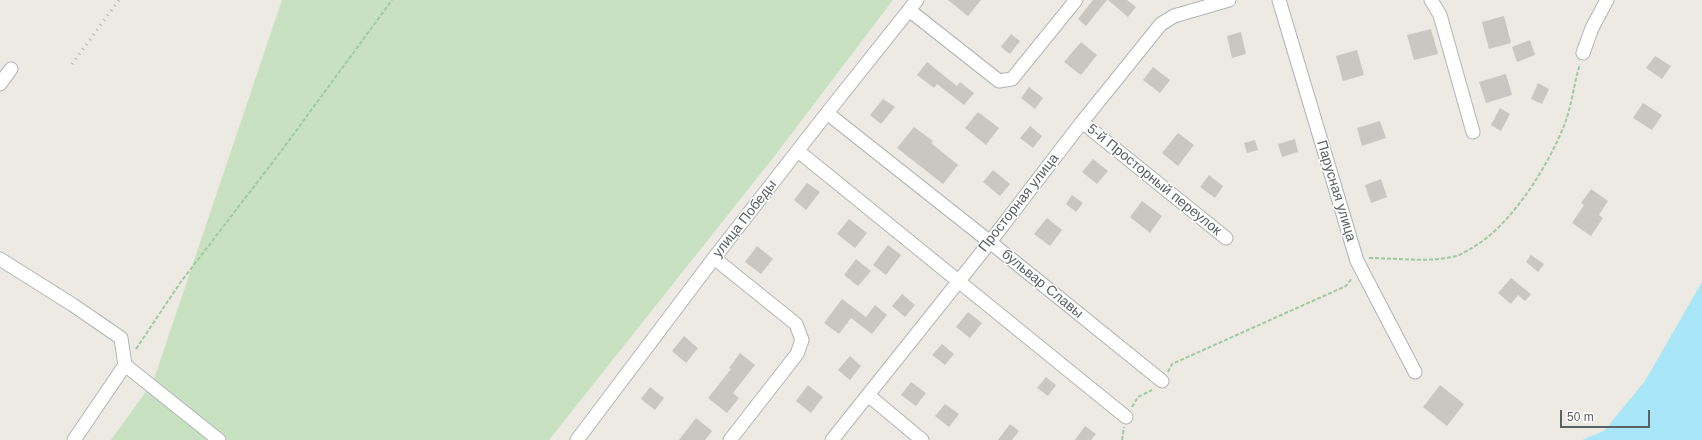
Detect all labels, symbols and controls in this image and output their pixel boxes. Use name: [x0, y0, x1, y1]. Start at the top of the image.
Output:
street label: 5-й Просторный переулок: [1083, 121, 1225, 239]
street label: Парусная улица: [1313, 138, 1359, 244]
street label: Просторная улица: [975, 151, 1063, 255]
street label: улица Победы: [710, 177, 780, 261]
street label: бульвар Славы: [998, 246, 1086, 322]
scale bar: [1562, 402, 1652, 428]
text: 50 m: [1567, 410, 1594, 424]

